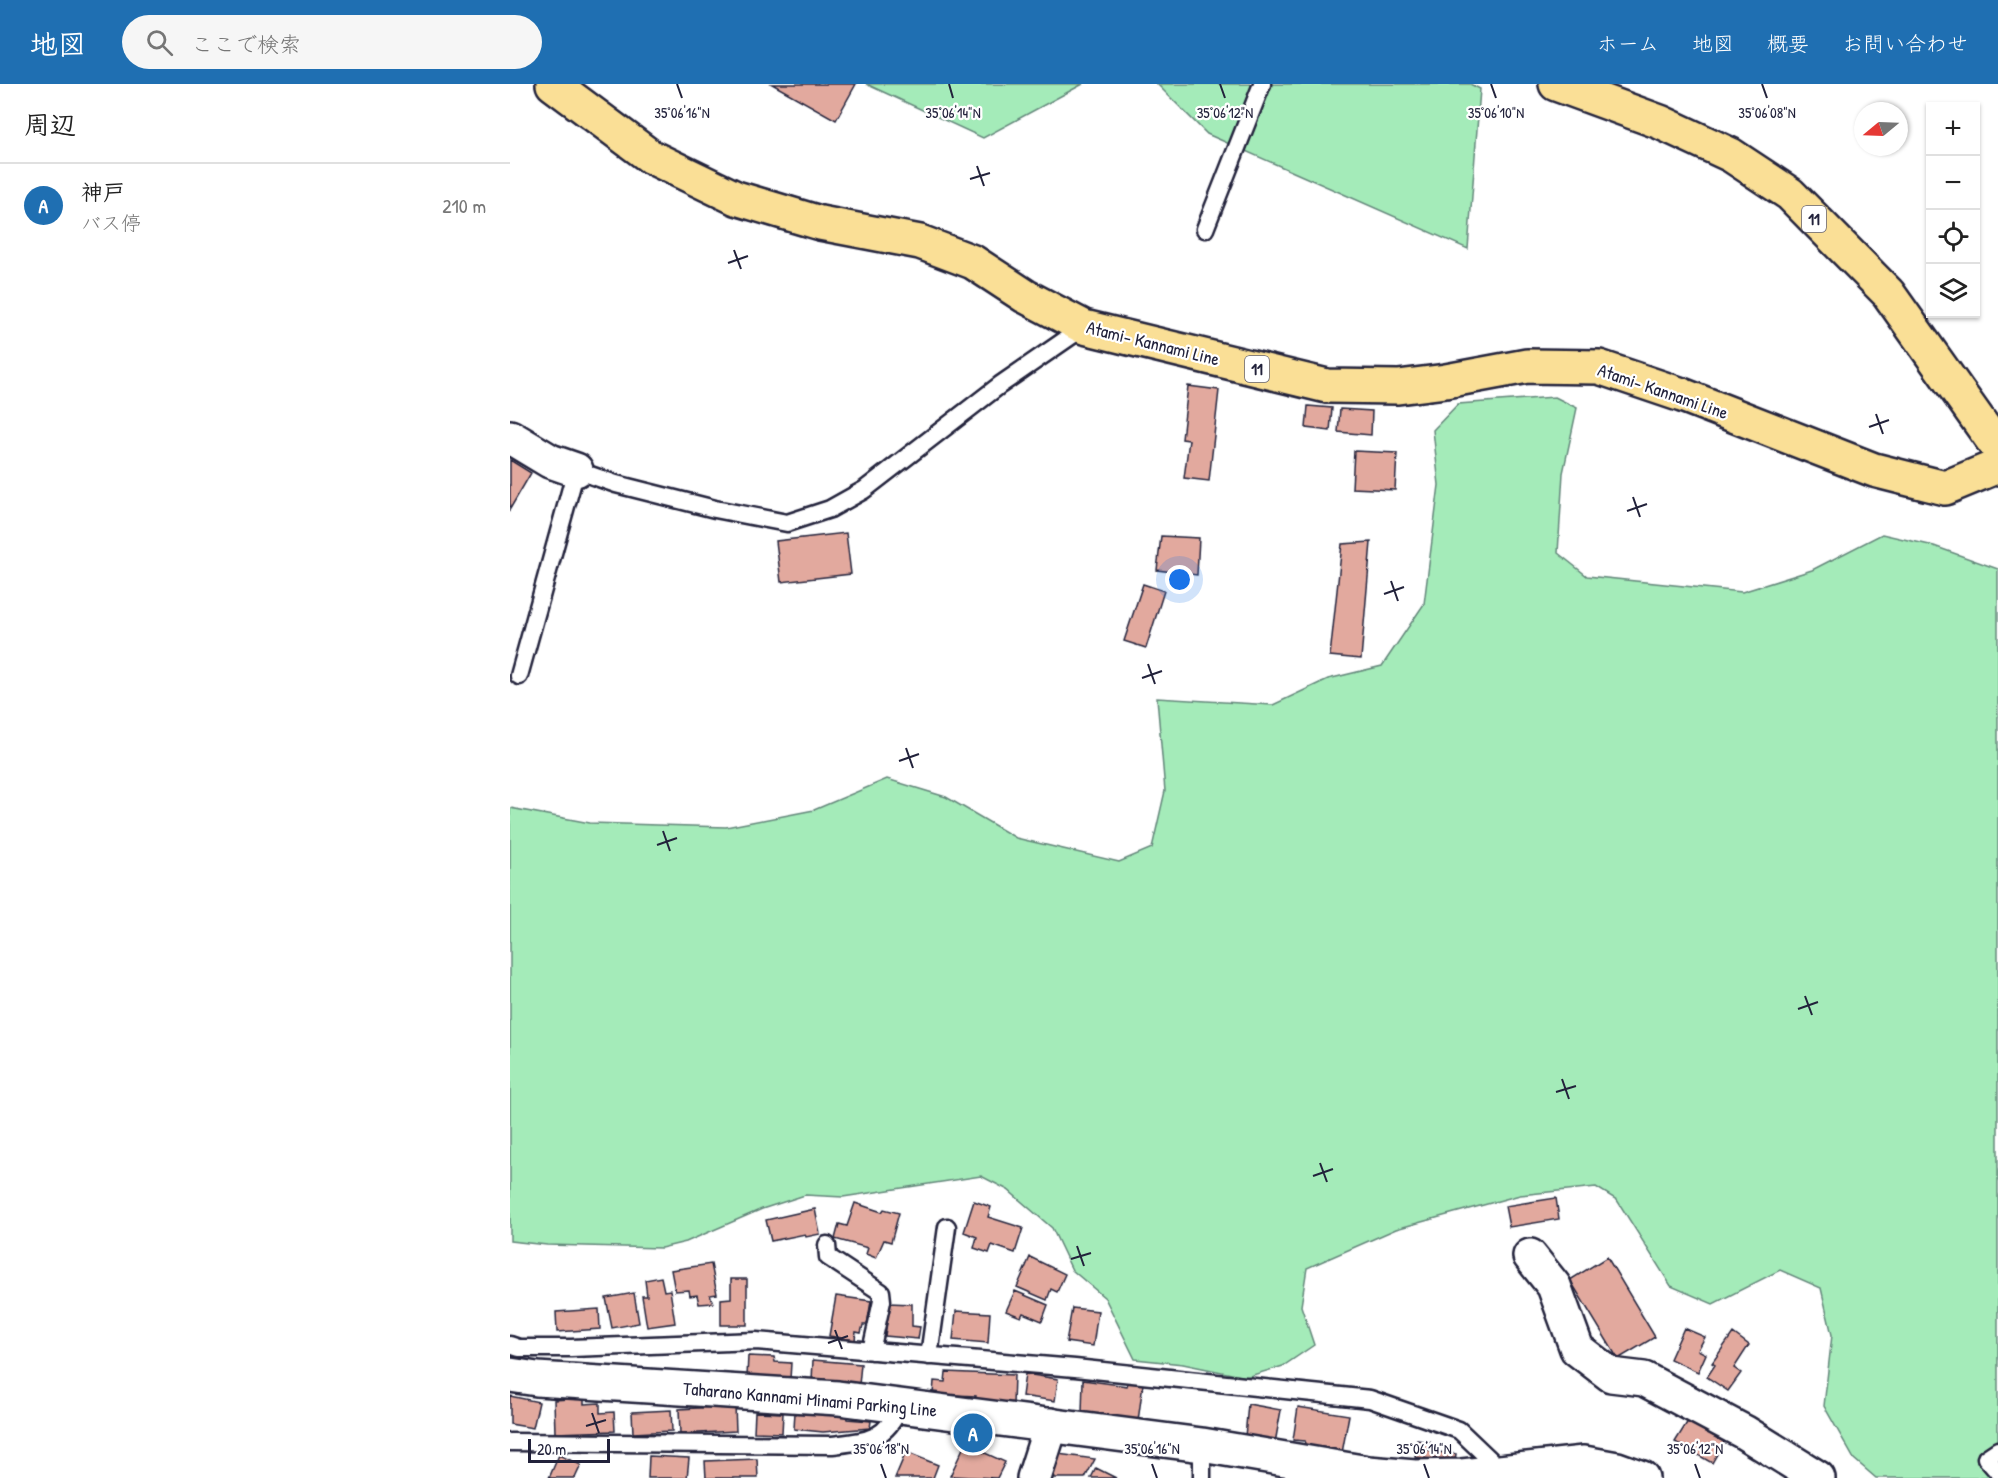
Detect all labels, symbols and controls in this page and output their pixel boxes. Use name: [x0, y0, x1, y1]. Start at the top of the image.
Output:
search box: [122, 15, 542, 69]
text: 地図: [30, 25, 86, 63]
icon: search: [143, 26, 176, 59]
text: ここで検索: [191, 29, 301, 59]
text: ホーム: [1597, 29, 1659, 58]
text: 地図: [1692, 29, 1734, 58]
text: 概要: [1767, 29, 1809, 58]
text: お問い合わせ: [1842, 29, 1968, 58]
text: 35°06'16"N: [654, 102, 710, 123]
text: 35°06'14"N: [925, 102, 981, 123]
text: 35°06'12"N: [1197, 102, 1253, 123]
text: 35°06'10"N: [1468, 102, 1524, 123]
text: 35°06'08"N: [1738, 102, 1796, 123]
north arrow: [1854, 102, 1908, 156]
map controls: [1926, 102, 1980, 318]
button: +: [1926, 102, 1980, 156]
text: 周辺: [24, 107, 76, 142]
button: −: [1926, 156, 1980, 210]
text: 神戸: [81, 177, 125, 207]
text: A: [39, 192, 48, 219]
text: 210 m: [442, 192, 486, 219]
road number: 11: [1802, 206, 1826, 232]
text: バス停: [81, 209, 141, 236]
button: locate: [1926, 210, 1980, 264]
button: layers: [1926, 264, 1980, 318]
street label: Atami- Kannami Line: [1084, 314, 1222, 372]
road number: 11: [1245, 356, 1269, 382]
street label: Atami- Kannami Line: [1595, 357, 1731, 425]
your location: [1165, 565, 1194, 594]
street label: Taharano Kannami Minami Parking Line: [682, 1375, 938, 1423]
pin: A: [954, 1410, 992, 1456]
scale bar: [528, 1436, 610, 1464]
text: 20 m: [537, 1438, 566, 1460]
text: 35°06'18"N: [853, 1438, 909, 1459]
text: 35°06'16"N: [1124, 1438, 1180, 1459]
text: 35°06'14"N: [1396, 1438, 1452, 1459]
text: 35°06'12"N: [1667, 1438, 1723, 1459]

